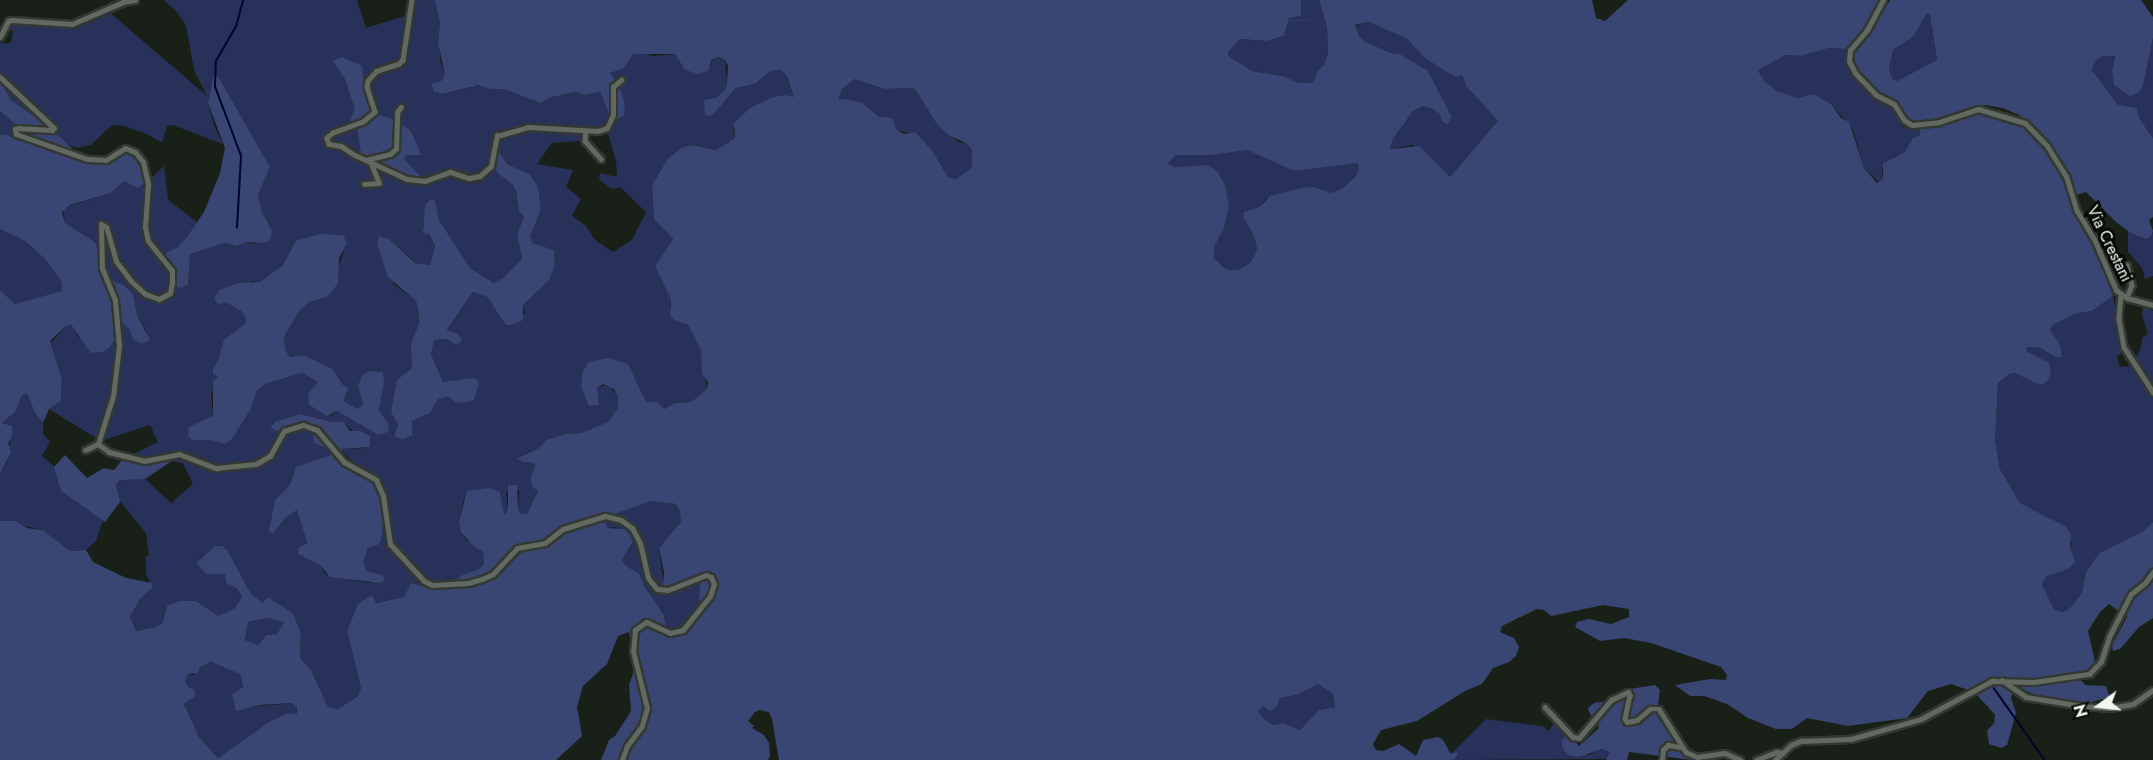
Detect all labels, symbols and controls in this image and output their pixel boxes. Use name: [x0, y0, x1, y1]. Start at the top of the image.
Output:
street label: Via Crestani: [2082, 203, 2136, 285]
north arrow: [2069, 676, 2129, 736]
text: N: [2068, 702, 2094, 720]

